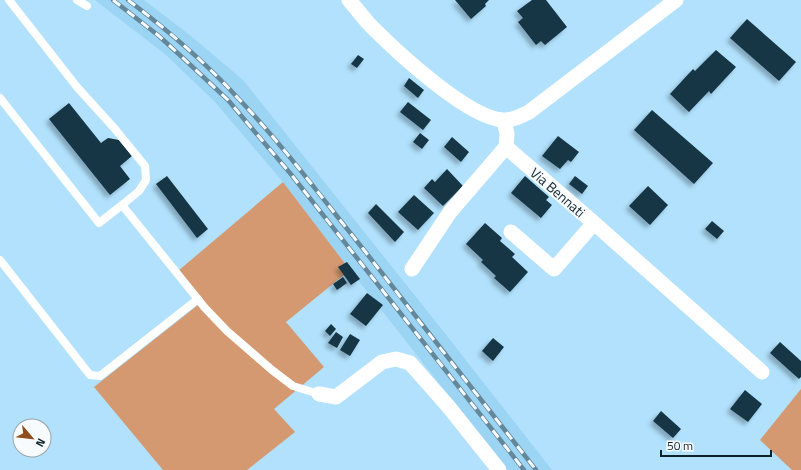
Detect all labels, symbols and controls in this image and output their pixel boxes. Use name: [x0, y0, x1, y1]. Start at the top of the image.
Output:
street label: Via Bennati: [526, 162, 590, 222]
north arrow: [12, 418, 52, 458]
scale bar: [661, 432, 771, 458]
text: N: [32, 436, 50, 450]
text: 50 m: [667, 436, 693, 455]

